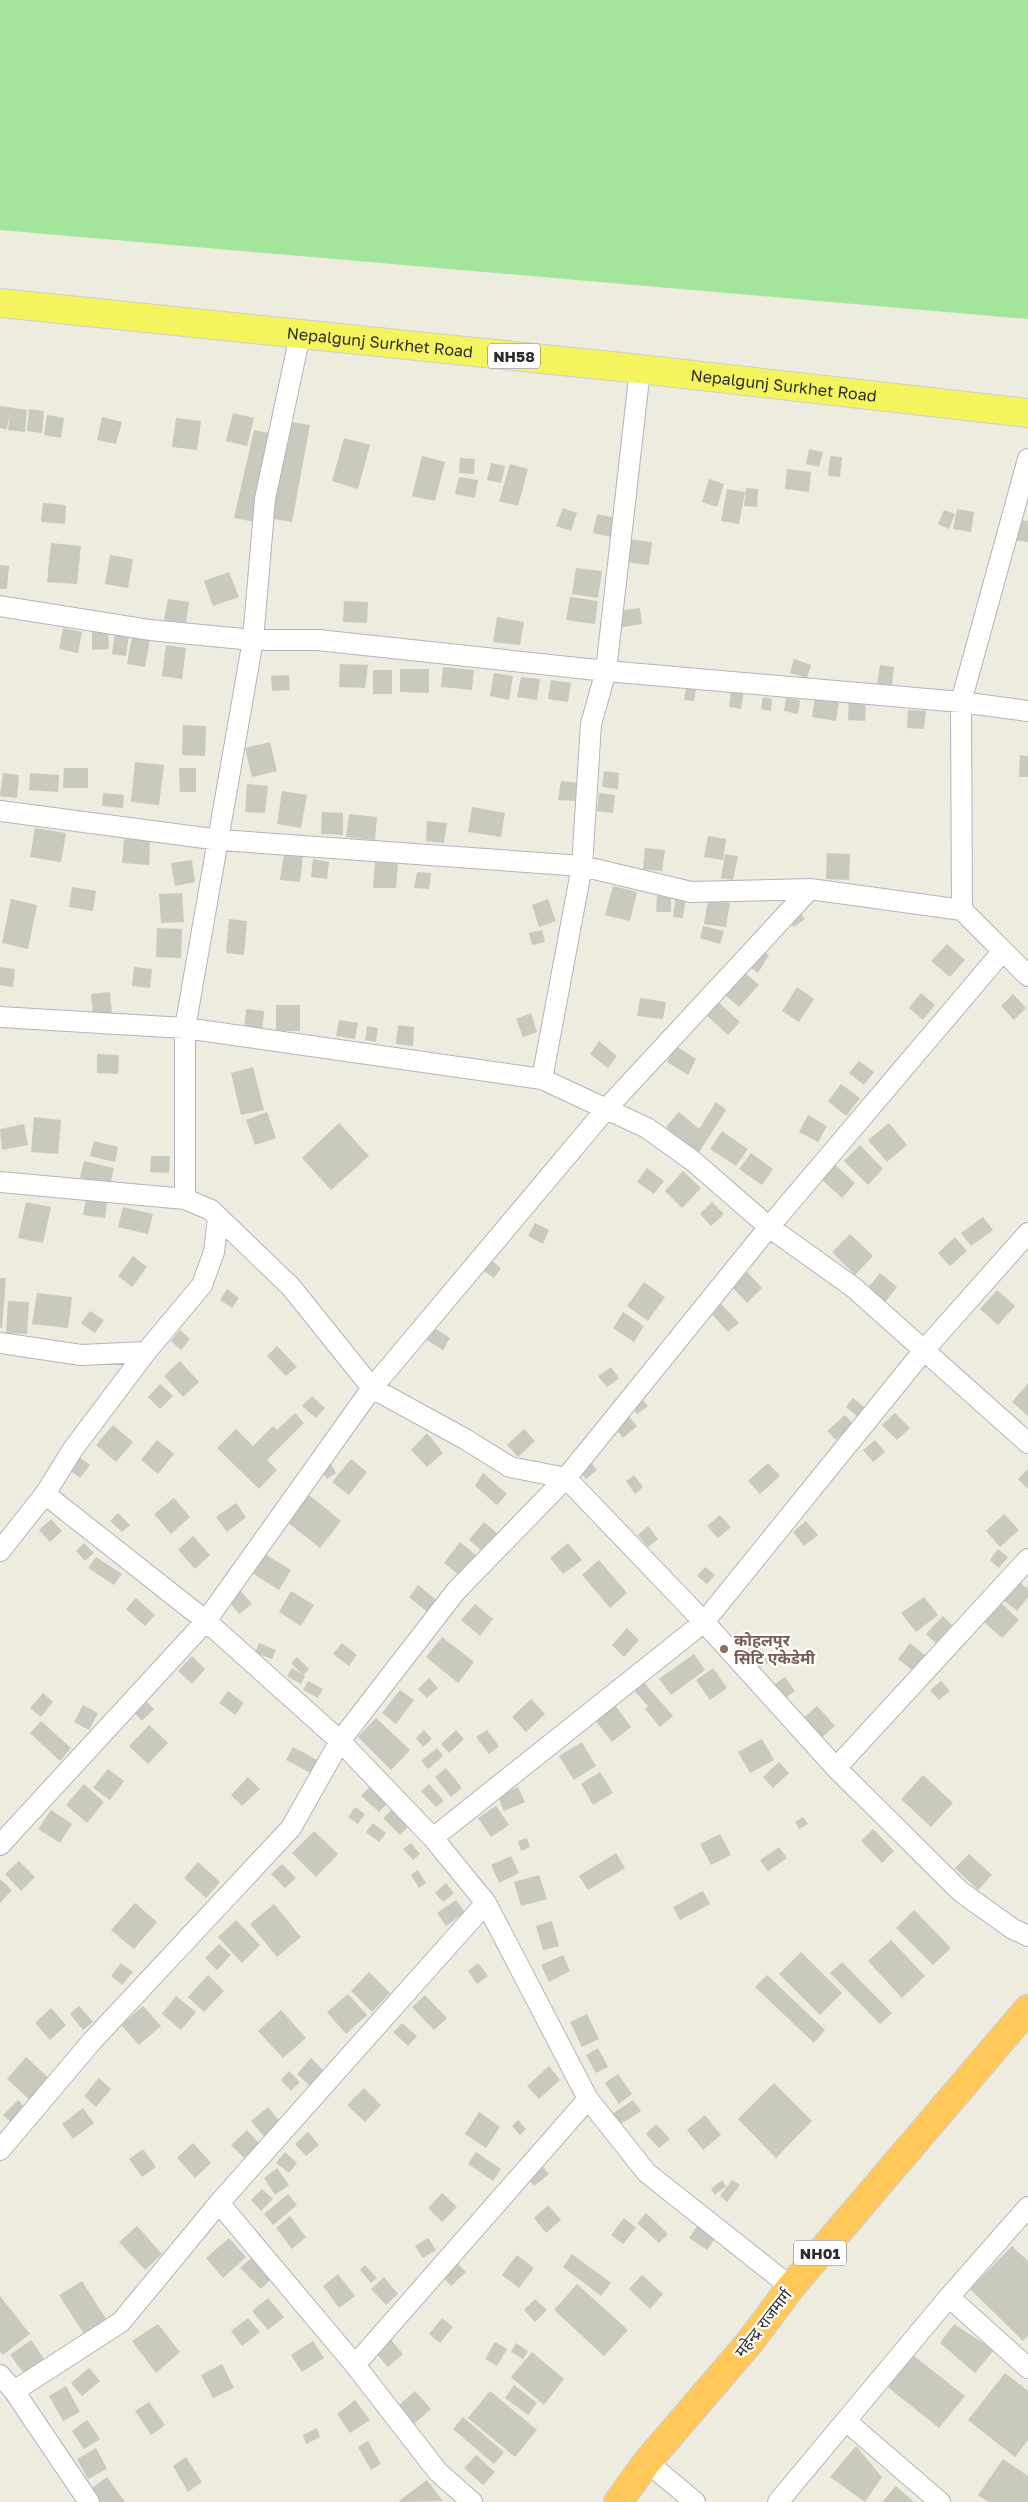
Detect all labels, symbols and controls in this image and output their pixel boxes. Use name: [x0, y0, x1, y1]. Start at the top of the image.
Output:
street label: Nepalgunj Surkhet Road: [286, 323, 474, 362]
road number: NH58: [488, 344, 540, 368]
street label: Nepalgunj Surkhet Road: [690, 365, 878, 406]
place label: कोहलपुर सिटि एकेडेमी: [734, 1630, 815, 1668]
marker: कोहलपुर सिटि एकेडेमी: [718, 1643, 730, 1655]
road number: NH01: [794, 2240, 846, 2266]
street label: महेन्द्र राजमार्ग: [730, 2284, 796, 2361]

